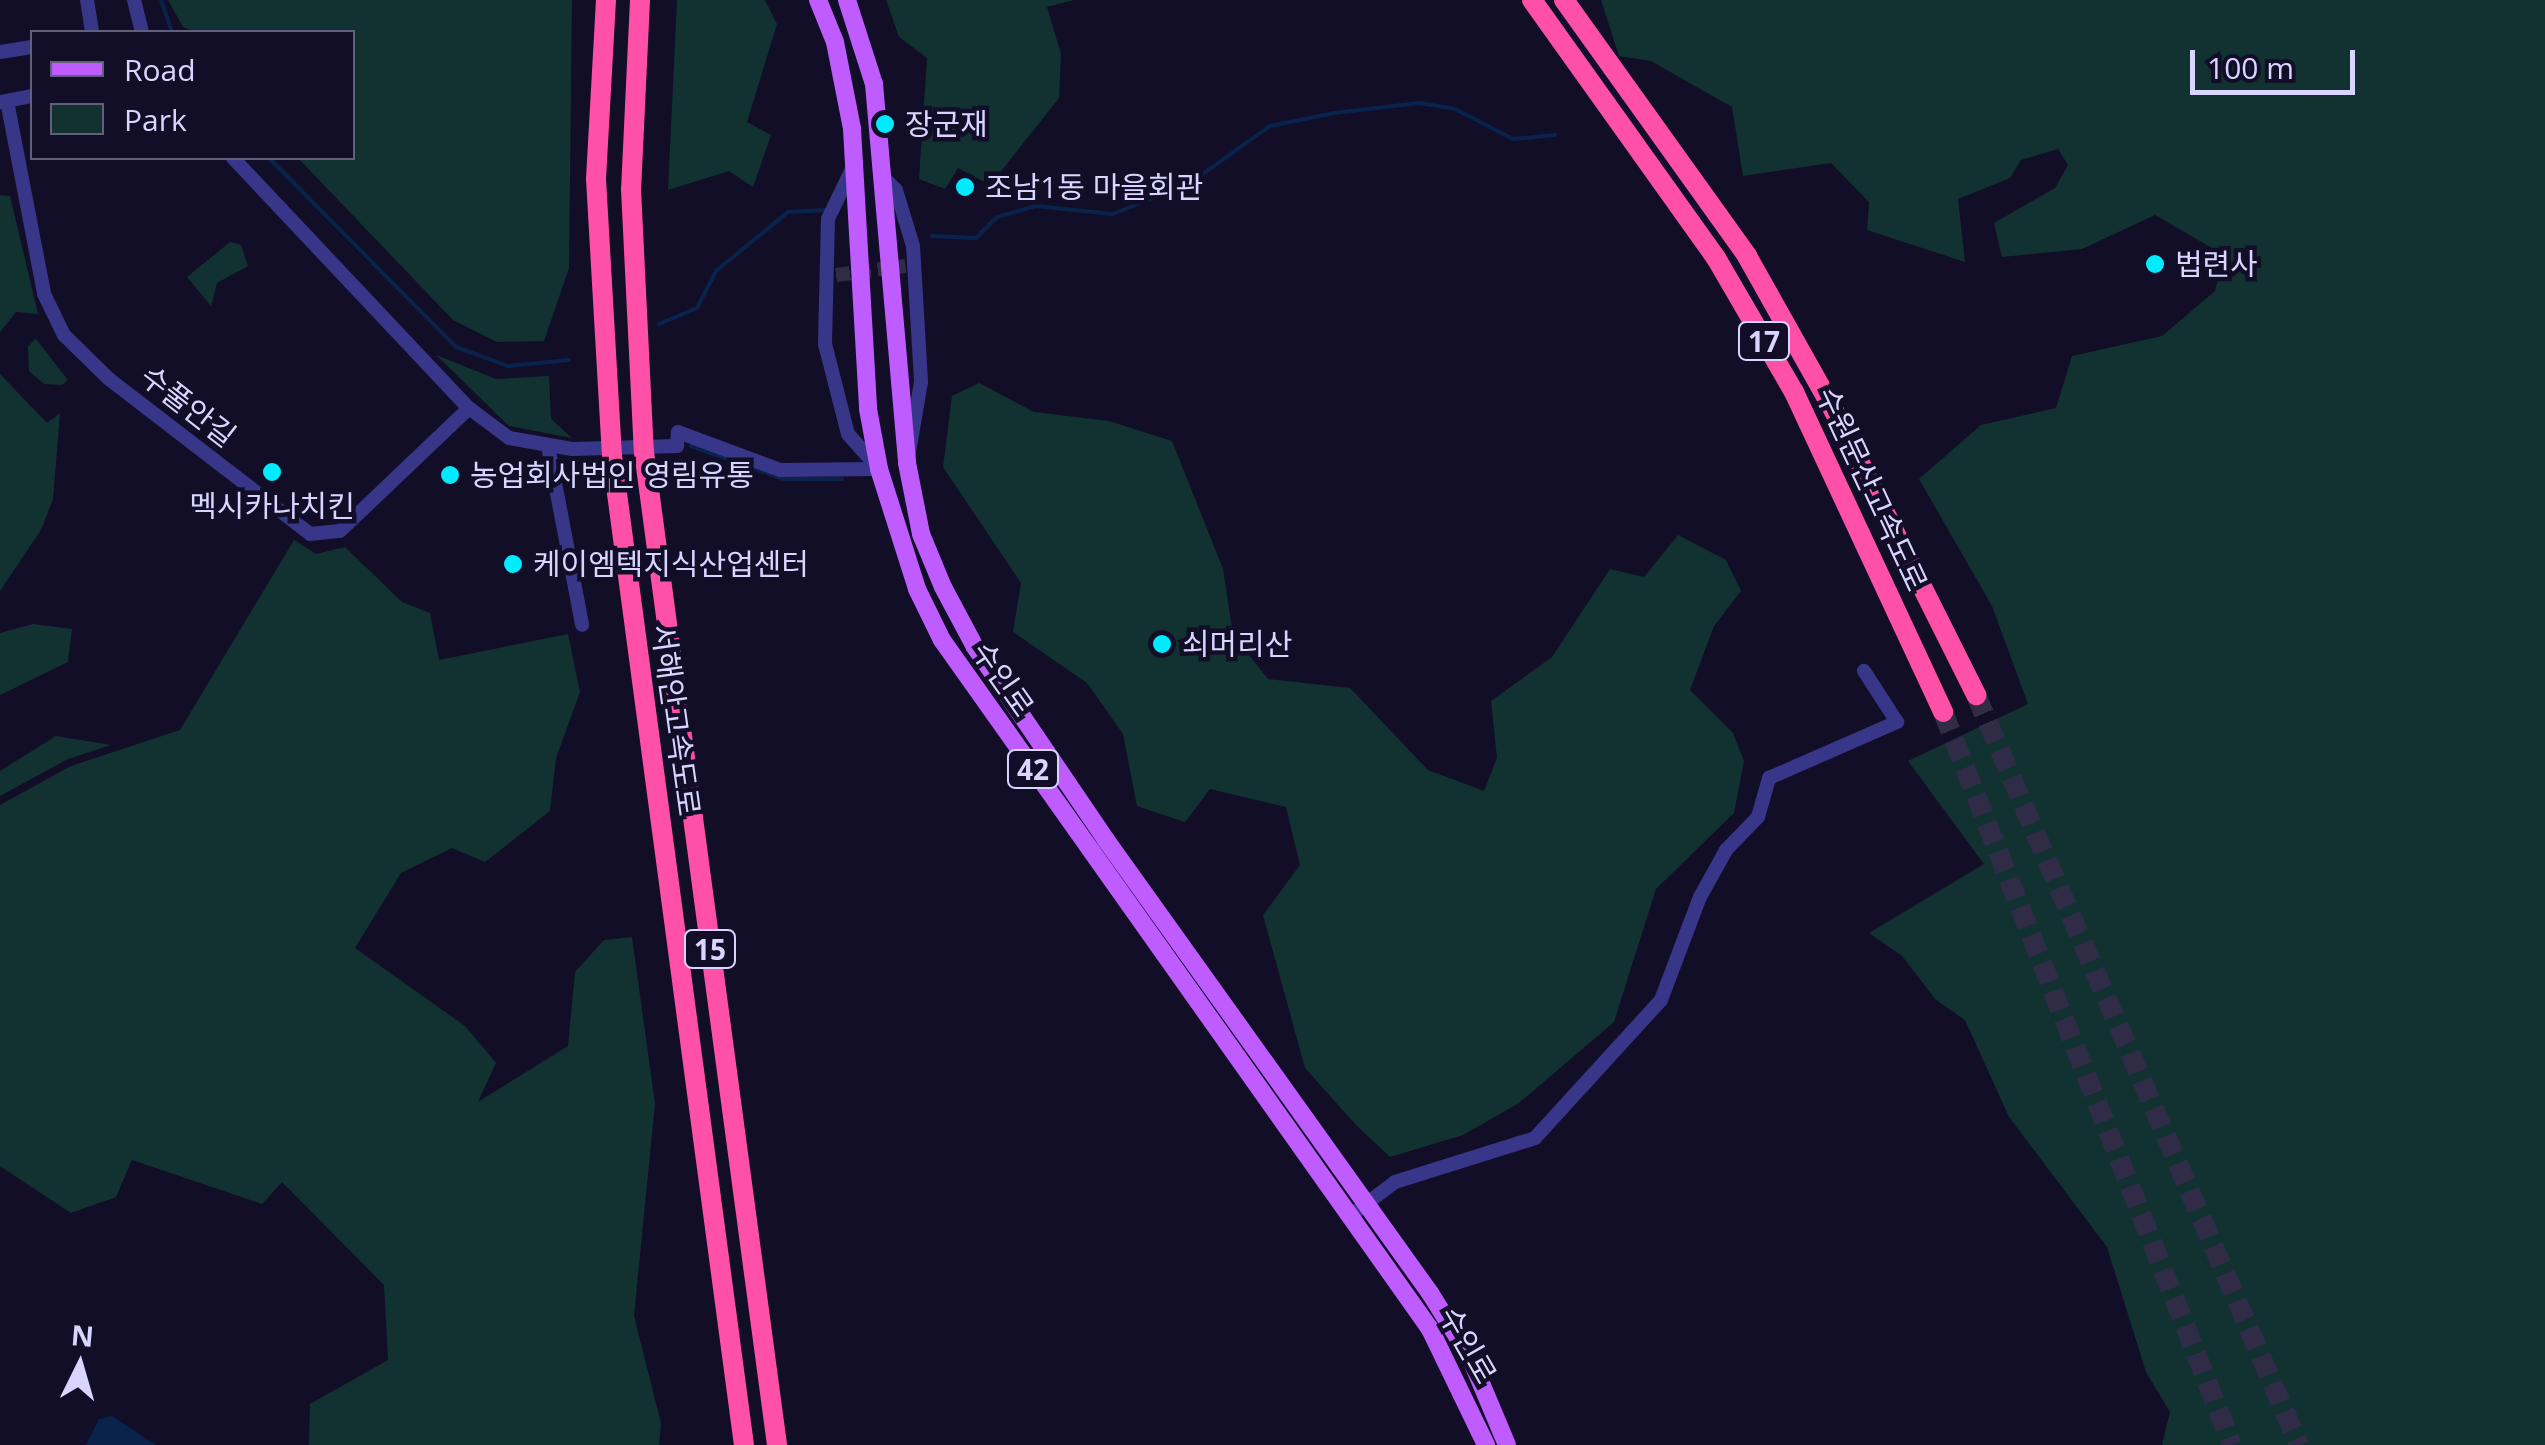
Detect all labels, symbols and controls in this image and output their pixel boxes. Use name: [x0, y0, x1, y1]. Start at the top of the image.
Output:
legend: [30, 30, 355, 160]
scale bar: [2195, 30, 2360, 92]
text: 100 m: [2207, 47, 2294, 88]
text: Road: [124, 49, 196, 90]
text: Park: [124, 99, 187, 140]
place label: 장군재: [905, 106, 988, 142]
marker: 장군재: [874, 113, 896, 135]
place label: 조남1동 마을회관: [985, 169, 1203, 205]
marker: 조남1동 마을회관: [954, 176, 976, 198]
place label: 법련사: [2175, 246, 2258, 282]
marker: 법련사: [2144, 253, 2166, 275]
road number: 17: [1736, 318, 1792, 364]
street label: 수풀안길: [133, 358, 243, 454]
street label: 수원문산고속도로: [1809, 381, 1935, 597]
place label: 농업회사법인 영림유통: [470, 457, 754, 493]
marker: 멕시카나치킨: [261, 461, 283, 483]
marker: 농업회사법인 영림유통: [439, 464, 461, 486]
place label: 멕시카나치킨: [189, 488, 355, 524]
place label: 케이엠텍지식산업센터: [533, 546, 809, 582]
marker: 케이엠텍지식산업센터: [502, 553, 524, 575]
street label: 서해안고속도로: [645, 622, 707, 818]
place label: 쇠머리산: [1182, 626, 1292, 662]
marker: 쇠머리산: [1151, 633, 1173, 655]
street label: 수인로: [965, 635, 1041, 723]
road number: 42: [1006, 746, 1060, 792]
road number: 15: [682, 926, 738, 972]
street label: 수인로: [1432, 1300, 1504, 1390]
north arrow: [30, 1315, 130, 1415]
text: N: [70, 1315, 96, 1355]

